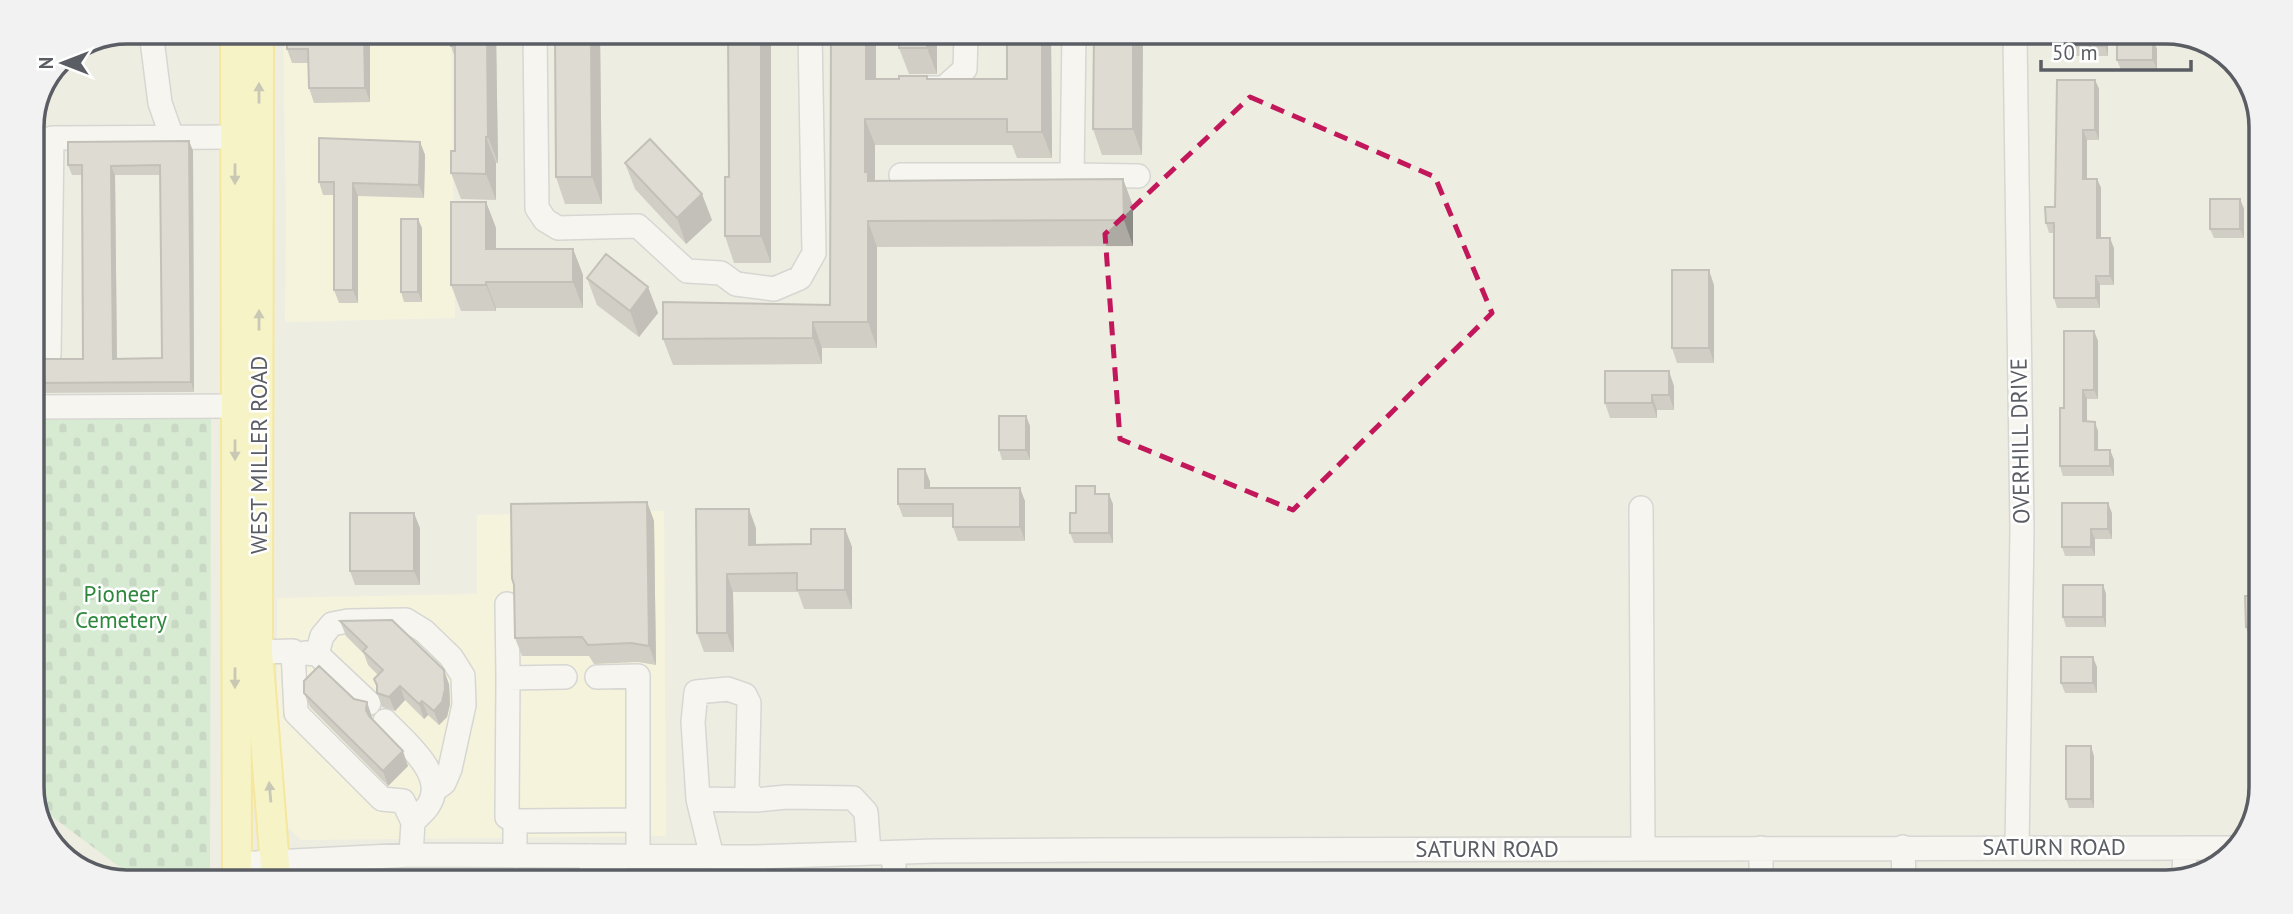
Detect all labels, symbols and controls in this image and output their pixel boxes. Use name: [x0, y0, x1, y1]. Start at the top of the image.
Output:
north arrow: [28, 28, 98, 98]
scale bar: [2041, 28, 2192, 72]
text: 50 m: [2052, 39, 2098, 66]
text: N: [34, 57, 58, 69]
one-way arrow: [253, 81, 265, 103]
one-way arrow: [229, 163, 241, 185]
one-way arrow: [253, 309, 265, 331]
street label: WEST MILLER ROAD: [244, 356, 273, 554]
street label: OVERHILL DRIVE: [2004, 358, 2035, 524]
one-way arrow: [229, 439, 241, 461]
park label: Pioneer Cemetery: [75, 579, 167, 634]
one-way arrow: [229, 667, 241, 689]
one-way arrow: [264, 781, 275, 803]
street label: SATURN ROAD: [1982, 832, 2126, 861]
street label: SATURN ROAD: [1415, 834, 1559, 863]

